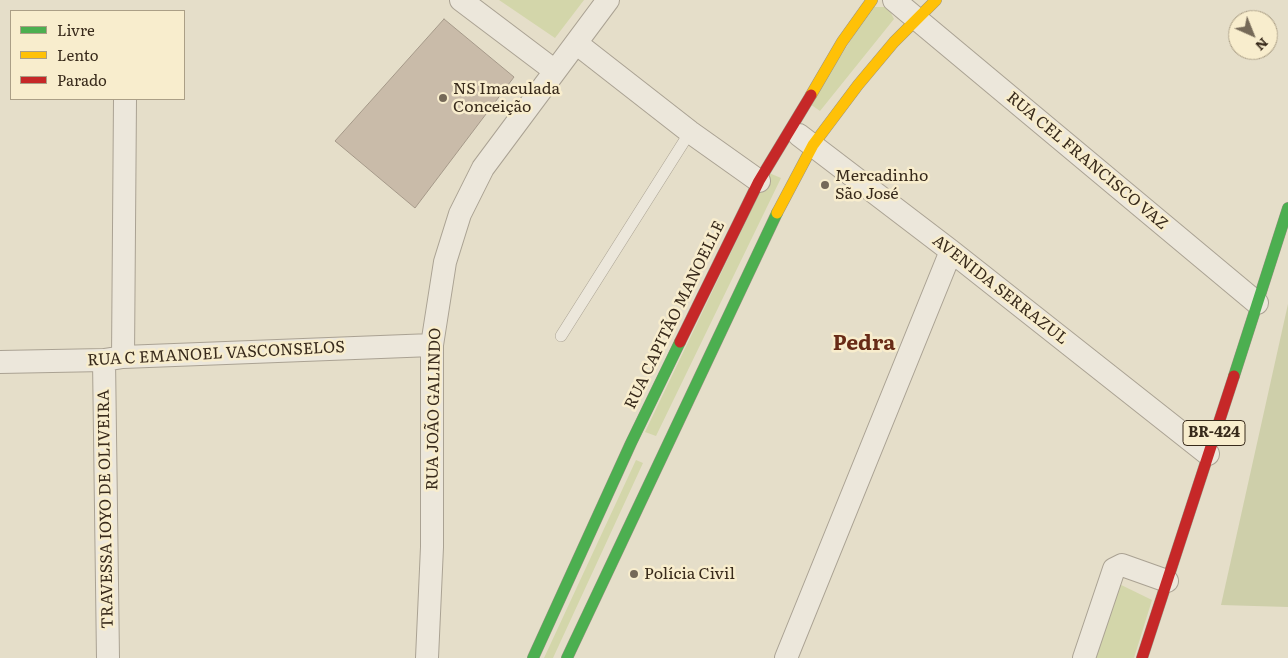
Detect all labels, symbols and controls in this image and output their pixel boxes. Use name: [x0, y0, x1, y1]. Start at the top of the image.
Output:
legend: [10, 10, 185, 100]
north arrow: [1228, 10, 1278, 60]
text: Livre: [57, 18, 95, 41]
text: N: [1252, 34, 1274, 56]
text: Lento: [57, 43, 98, 66]
text: Parado: [57, 68, 107, 91]
place label: NS Imaculada Conceição: [453, 79, 560, 117]
street label: RUA CEL FRANCISCO VAZ: [1003, 88, 1171, 234]
marker: NS Imaculada Conceição: [437, 92, 449, 104]
place label: Mercadinho São José: [835, 166, 928, 204]
marker: Mercadinho São José: [819, 179, 831, 191]
street label: RUA CAPITÃO MANOELLE: [621, 218, 729, 412]
street label: AVENIDA SERRAZUL: [928, 231, 1072, 349]
street label: RUA JOÃO GALINDO: [423, 327, 445, 491]
district label: Pedra: [833, 331, 895, 357]
street label: RUA C EMANOEL VASCONSELOS: [87, 338, 345, 370]
street label: TRAVESSA IOYO DE OLIVEIRA: [94, 389, 118, 629]
road number: BR-424: [1183, 420, 1245, 446]
place label: Polícia Civil: [644, 564, 735, 584]
marker: Polícia Civil: [628, 568, 640, 580]

